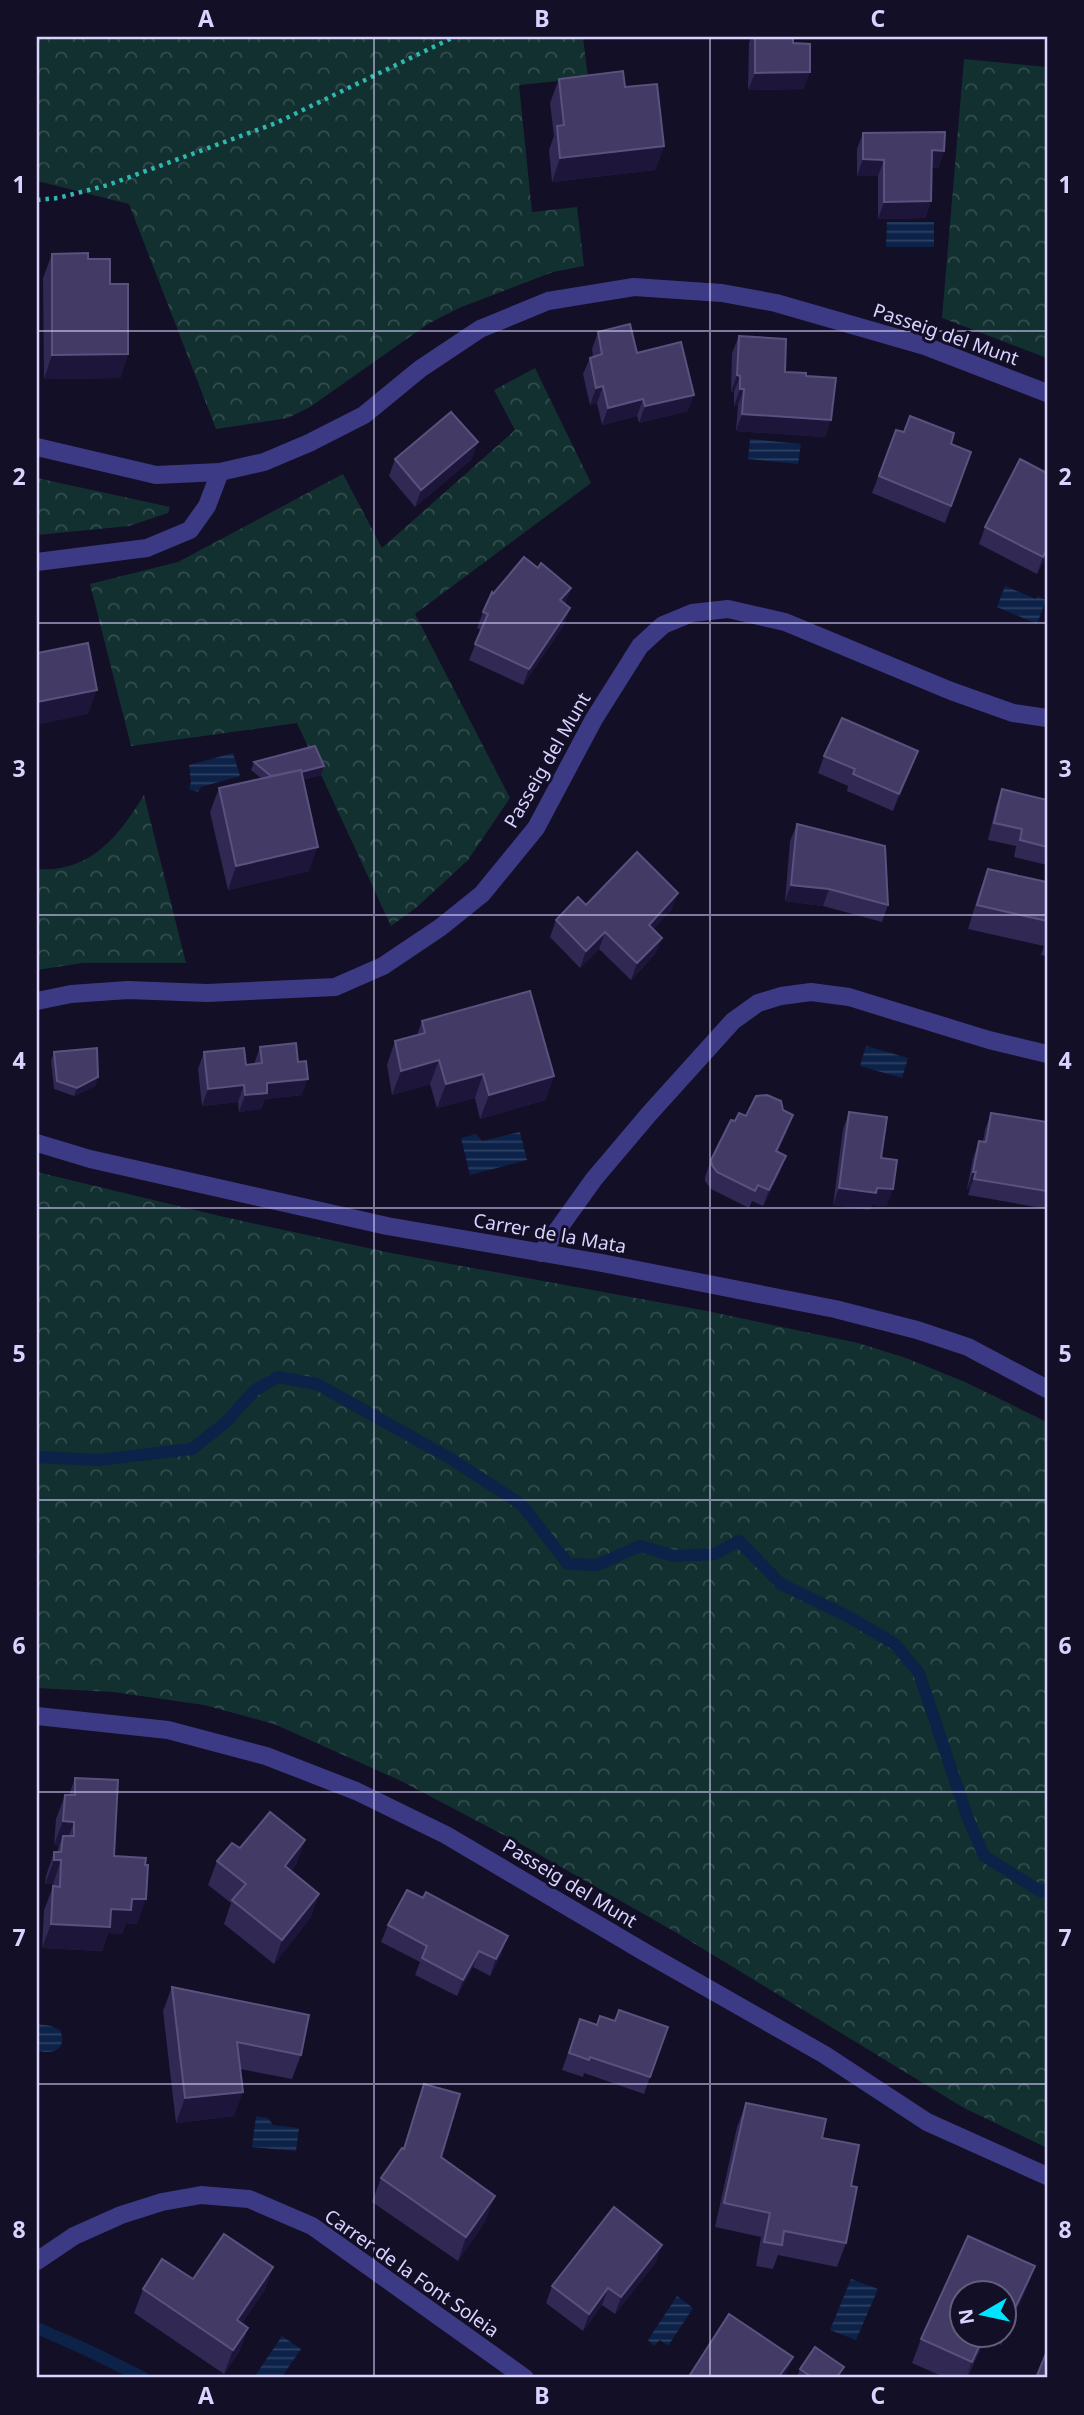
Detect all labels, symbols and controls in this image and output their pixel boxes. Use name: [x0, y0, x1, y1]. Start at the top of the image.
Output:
text: A: [198, 2, 214, 34]
text: B: [534, 2, 550, 34]
text: C: [871, 2, 886, 34]
text: 1: [12, 168, 26, 200]
text: 1: [1058, 168, 1072, 200]
street label: Passeig del Munt: [870, 297, 1022, 371]
text: 2: [12, 460, 26, 492]
text: 2: [1058, 460, 1072, 492]
street label: Passeig del Munt: [498, 687, 596, 833]
text: 3: [12, 752, 26, 784]
text: 3: [1058, 752, 1072, 784]
text: 4: [12, 1044, 26, 1076]
text: 4: [1058, 1044, 1072, 1076]
street label: Carrer de la Mata: [472, 1207, 628, 1259]
text: 5: [12, 1337, 26, 1369]
text: 5: [1058, 1337, 1072, 1369]
text: 6: [12, 1629, 26, 1661]
text: 6: [1058, 1629, 1072, 1661]
street label: Passeig del Munt: [498, 1833, 642, 1933]
text: 7: [12, 1921, 26, 1953]
text: 7: [1058, 1921, 1072, 1953]
street label: Carrer de la Font Soleia: [320, 2203, 504, 2343]
text: 8: [12, 2213, 26, 2245]
text: 8: [1058, 2213, 1072, 2245]
north arrow: [948, 2278, 1018, 2348]
text: N: [952, 2307, 980, 2326]
text: A: [198, 2379, 214, 2411]
text: B: [534, 2379, 550, 2411]
text: C: [871, 2379, 886, 2411]

